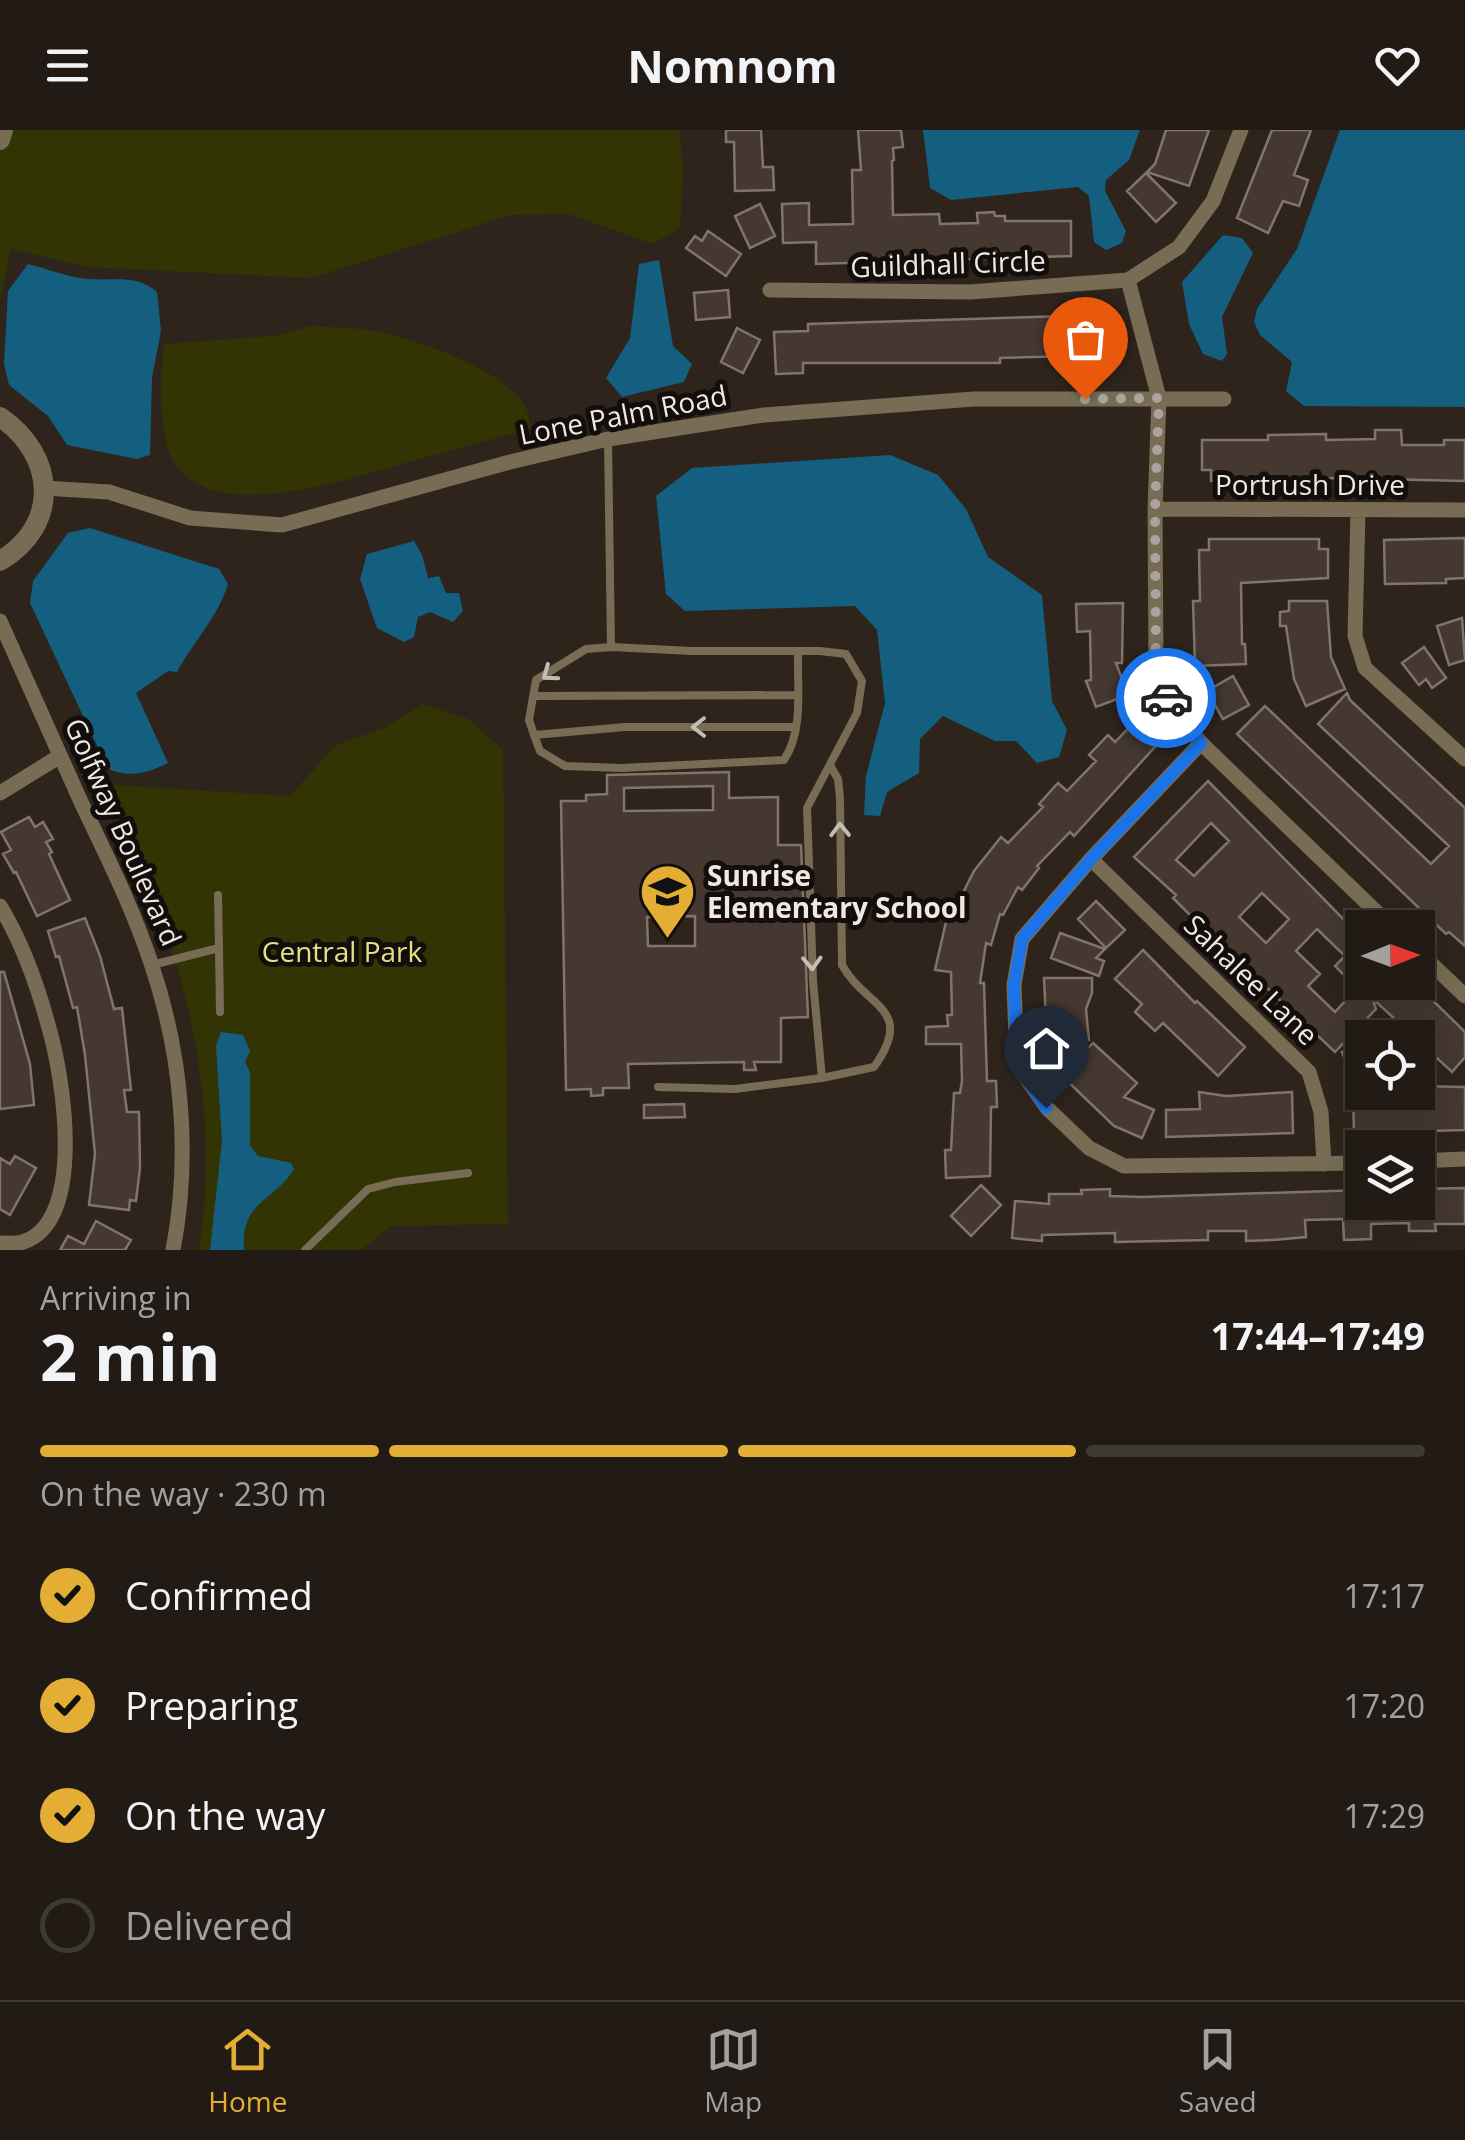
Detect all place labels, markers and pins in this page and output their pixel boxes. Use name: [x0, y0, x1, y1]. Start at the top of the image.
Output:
pin: [1043, 297, 1128, 400]
place label: Sunrise Elementary School: [707, 856, 967, 926]
school or university icon: Sunrise Elementary School: [638, 862, 698, 941]
pin: [1004, 1006, 1089, 1109]

